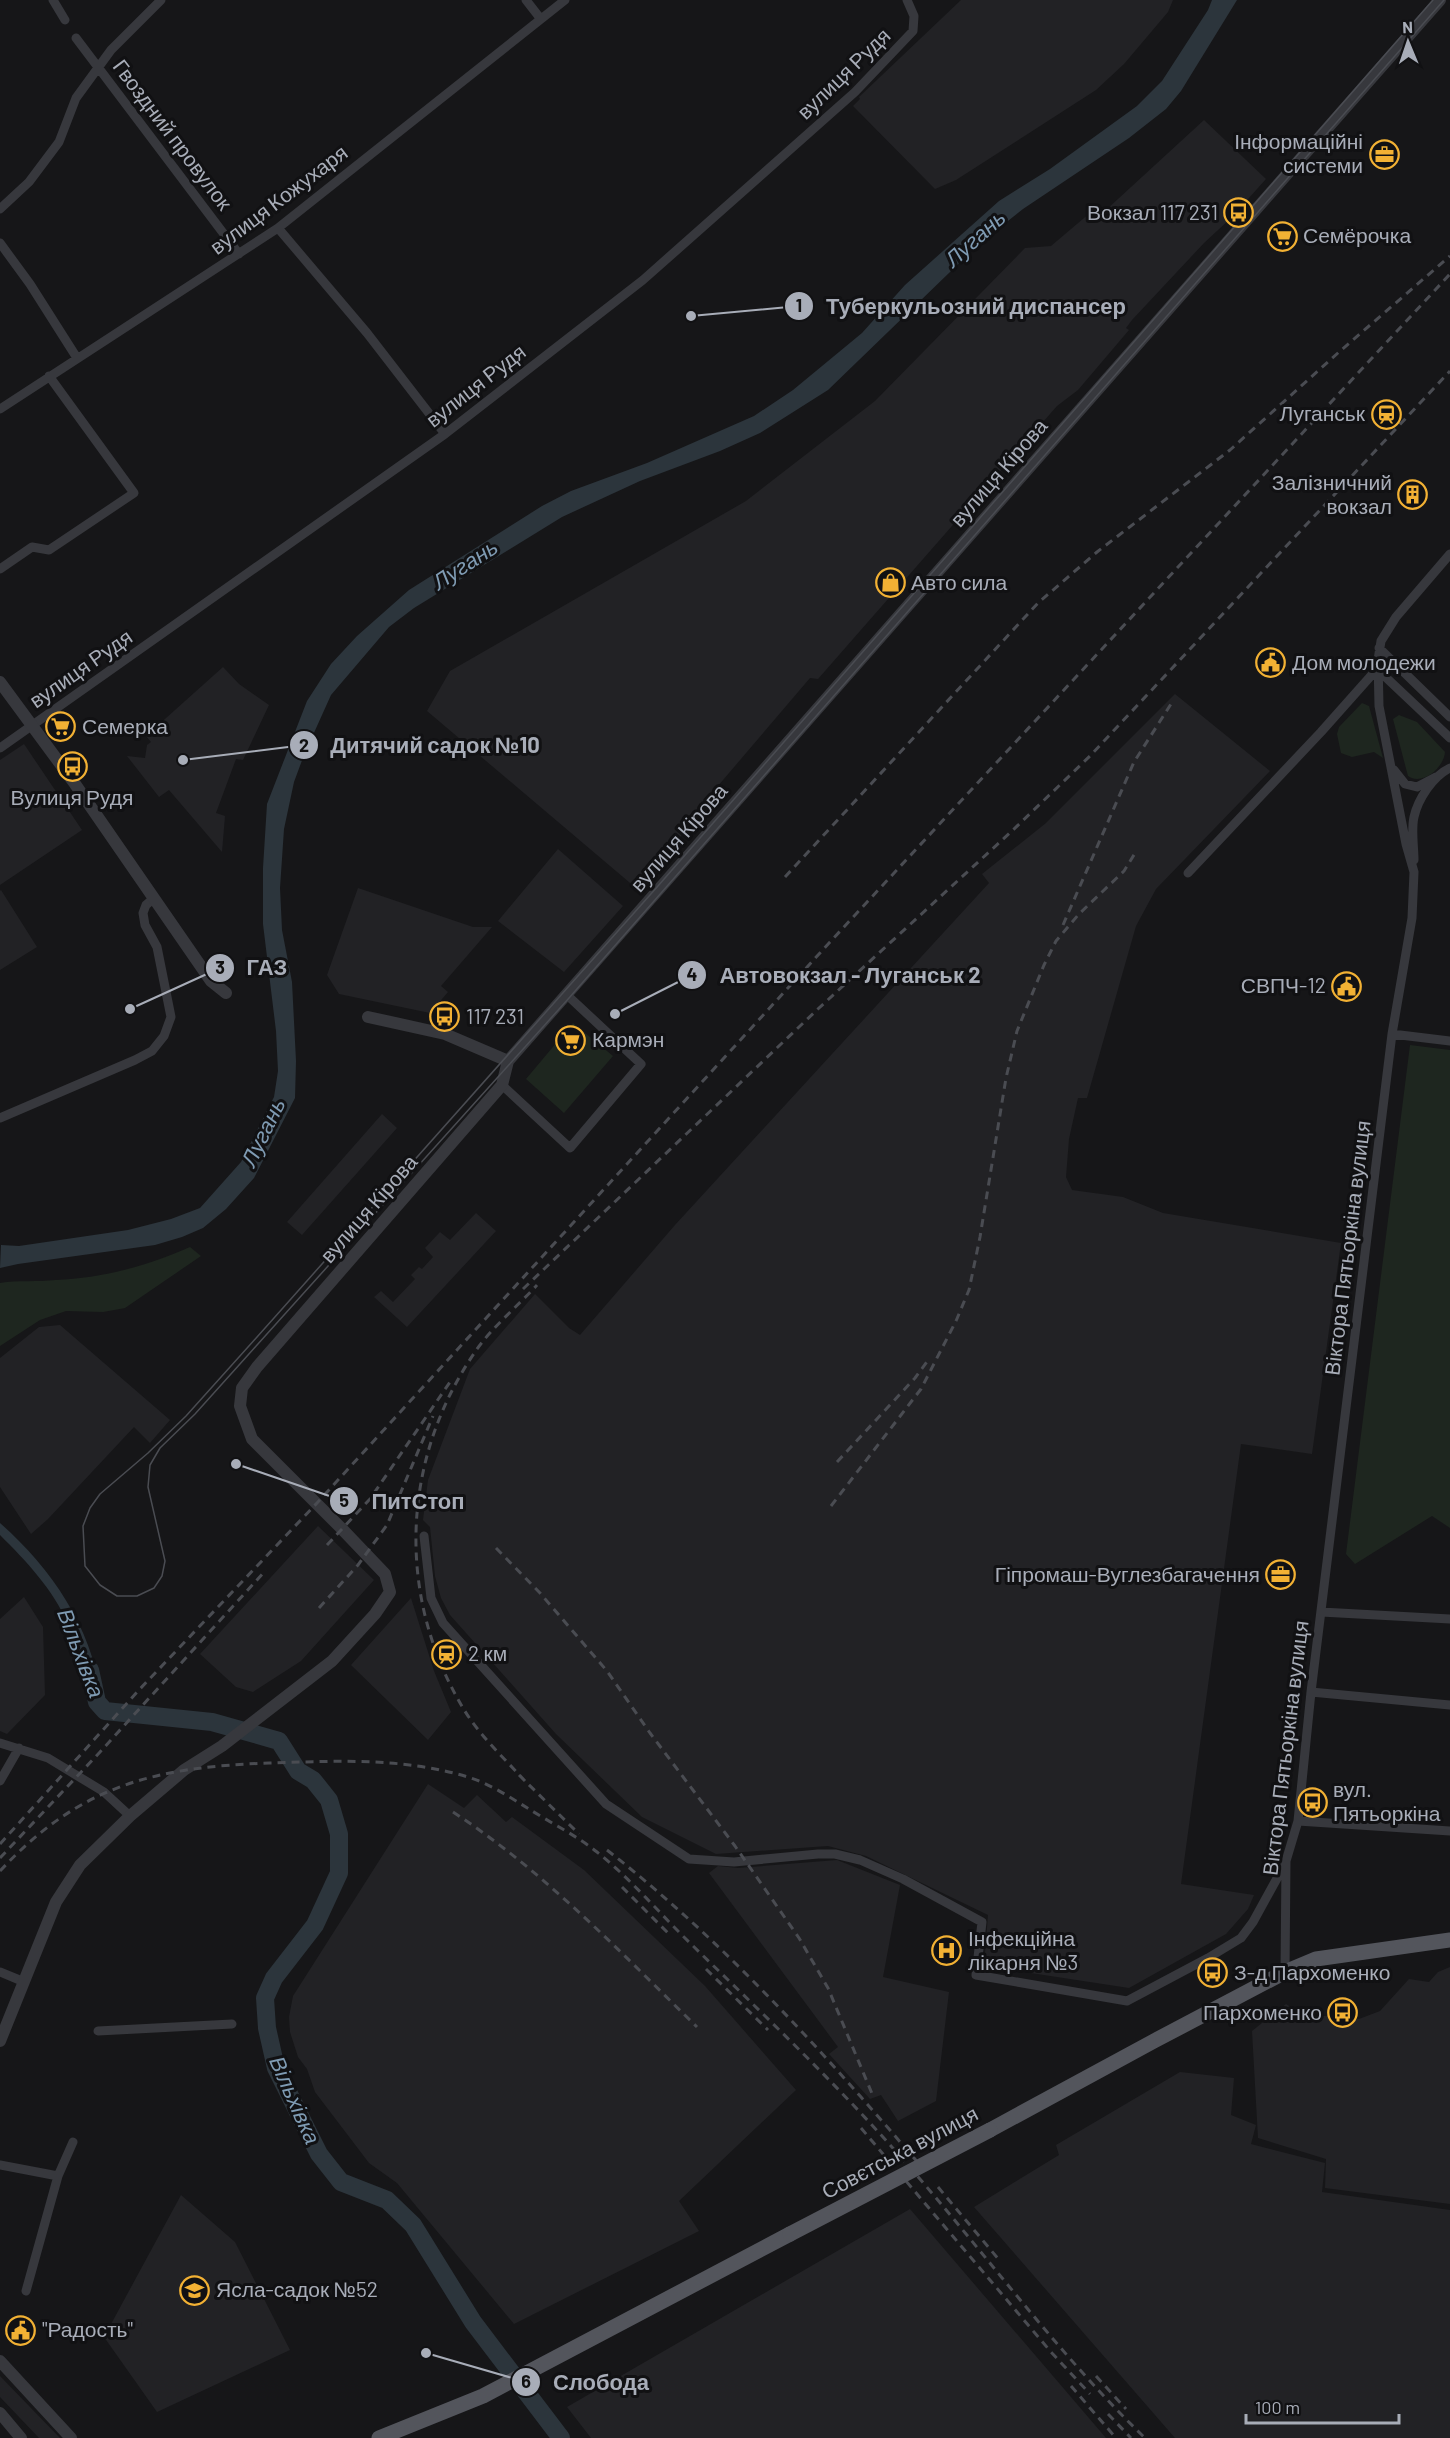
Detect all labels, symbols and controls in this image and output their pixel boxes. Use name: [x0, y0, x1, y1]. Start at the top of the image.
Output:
north arrow: [1378, 12, 1438, 72]
text: N: [1402, 17, 1413, 36]
street label: вулиця Рудя: [791, 22, 895, 124]
street label: Гвоздний провулок: [108, 54, 238, 215]
place label: Інформаційні системи: [1234, 128, 1363, 177]
office icon: Інформаційні системи: [1368, 138, 1400, 170]
street label: вулиця Кожухаря: [204, 139, 352, 259]
bus stop icon: Вокзал 117 231: [1223, 197, 1255, 229]
place label: Вокзал 117 231: [1087, 199, 1218, 224]
water label: Лугань: [937, 203, 1011, 273]
supermarket icon: Семёрочка: [1266, 220, 1298, 252]
place label: Семёрочка: [1303, 222, 1411, 247]
callout: Туберкульозний диспансер: [784, 286, 1138, 326]
text: Туберкульозний диспансер: [826, 292, 1126, 319]
text: 1: [796, 294, 802, 316]
street label: вулиця Рудя: [420, 338, 530, 432]
station icon: Луганськ: [1370, 398, 1402, 430]
place label: Луганськ: [1279, 400, 1366, 425]
street label: вулиця Кірова: [944, 413, 1052, 531]
place label: Залізничний вокзал: [1272, 469, 1392, 518]
building icon: Залізничний вокзал: [1397, 479, 1429, 511]
water label: Лугань: [425, 532, 503, 596]
shop icon: Авто сила: [874, 567, 906, 599]
place label: Авто сила: [911, 569, 1007, 594]
street label: вулиця Рудя: [24, 623, 136, 712]
public building icon: Дом молодежи: [1255, 647, 1287, 679]
place label: Дом молодежи: [1292, 649, 1436, 674]
supermarket icon: Семерка: [45, 711, 77, 743]
place label: Семерка: [82, 713, 168, 738]
callout: Дитячий садок №10: [289, 725, 552, 765]
text: Дитячий садок №10: [330, 731, 540, 758]
text: 2: [299, 734, 309, 756]
bus stop icon: Вулиця Рудя: [56, 751, 88, 783]
street label: вулиця Кірова: [624, 778, 732, 896]
place label: Вулиця Рудя: [11, 784, 133, 809]
callout: ГАЗ: [205, 948, 300, 988]
text: ГАЗ: [247, 953, 287, 979]
callout: Автовокзал - Луганськ 2: [677, 955, 992, 995]
text: 3: [215, 956, 225, 978]
text: Автовокзал - Луганськ 2: [719, 961, 981, 988]
text: 4: [687, 963, 698, 985]
public building icon: СВПЧ-12: [1331, 970, 1363, 1002]
place label: СВПЧ-12: [1241, 972, 1326, 997]
bus stop icon: 117 231: [429, 1001, 461, 1033]
place label: 117 231: [466, 1003, 524, 1028]
supermarket icon: Кармэн: [555, 1024, 587, 1056]
place label: Кармэн: [592, 1026, 664, 1051]
water label: Лугань: [234, 1093, 291, 1172]
street label: Віктора Пятьоркіна вулиця: [1318, 1119, 1375, 1377]
street label: вулиця Кірова: [314, 1149, 422, 1267]
callout: ПитСтоп: [329, 1481, 476, 1521]
text: ПитСтоп: [371, 1487, 465, 1513]
text: 5: [339, 1489, 349, 1511]
office icon: Гіпромаш-Вуглезбагачення: [1265, 1559, 1297, 1591]
place label: Гіпромаш-Вуглезбагачення: [995, 1561, 1260, 1586]
water label: Вільхівка: [53, 1604, 111, 1701]
street label: Віктора Пятьоркіна вулиця: [1256, 1619, 1313, 1877]
station icon: 2 км: [431, 1638, 463, 1670]
place label: 2 км: [468, 1640, 507, 1665]
place label: вул. Пятьоркіна: [1333, 1776, 1441, 1825]
bus stop icon: вул. Пятьоркіна: [1296, 1786, 1328, 1818]
place label: Інфекційна лікарня №3: [968, 1925, 1078, 1974]
hospital icon: Інфекційна лікарня №3: [931, 1935, 963, 1967]
bus stop icon: З-д Пархоменко: [1197, 1957, 1229, 1989]
place label: З-д Пархоменко: [1234, 1959, 1390, 1984]
bus stop icon: Пархоменко: [1327, 1997, 1359, 2029]
place label: Пархоменко: [1203, 1999, 1322, 2024]
water label: Вільхівка: [265, 2052, 327, 2148]
street label: Совєтська вулиця: [817, 2100, 982, 2203]
school or university icon: Ясла-садок №52: [179, 2274, 211, 2306]
place label: Ясла-садок №52: [216, 2276, 378, 2301]
public building icon: "Радость": [5, 2314, 37, 2346]
place label: "Радость": [42, 2316, 133, 2341]
callout: Слобода: [511, 2362, 661, 2402]
text: Слобода: [553, 2368, 650, 2395]
text: 6: [521, 2370, 531, 2392]
scale bar: [1246, 2387, 1399, 2425]
text: 100 m: [1255, 2396, 1300, 2418]

